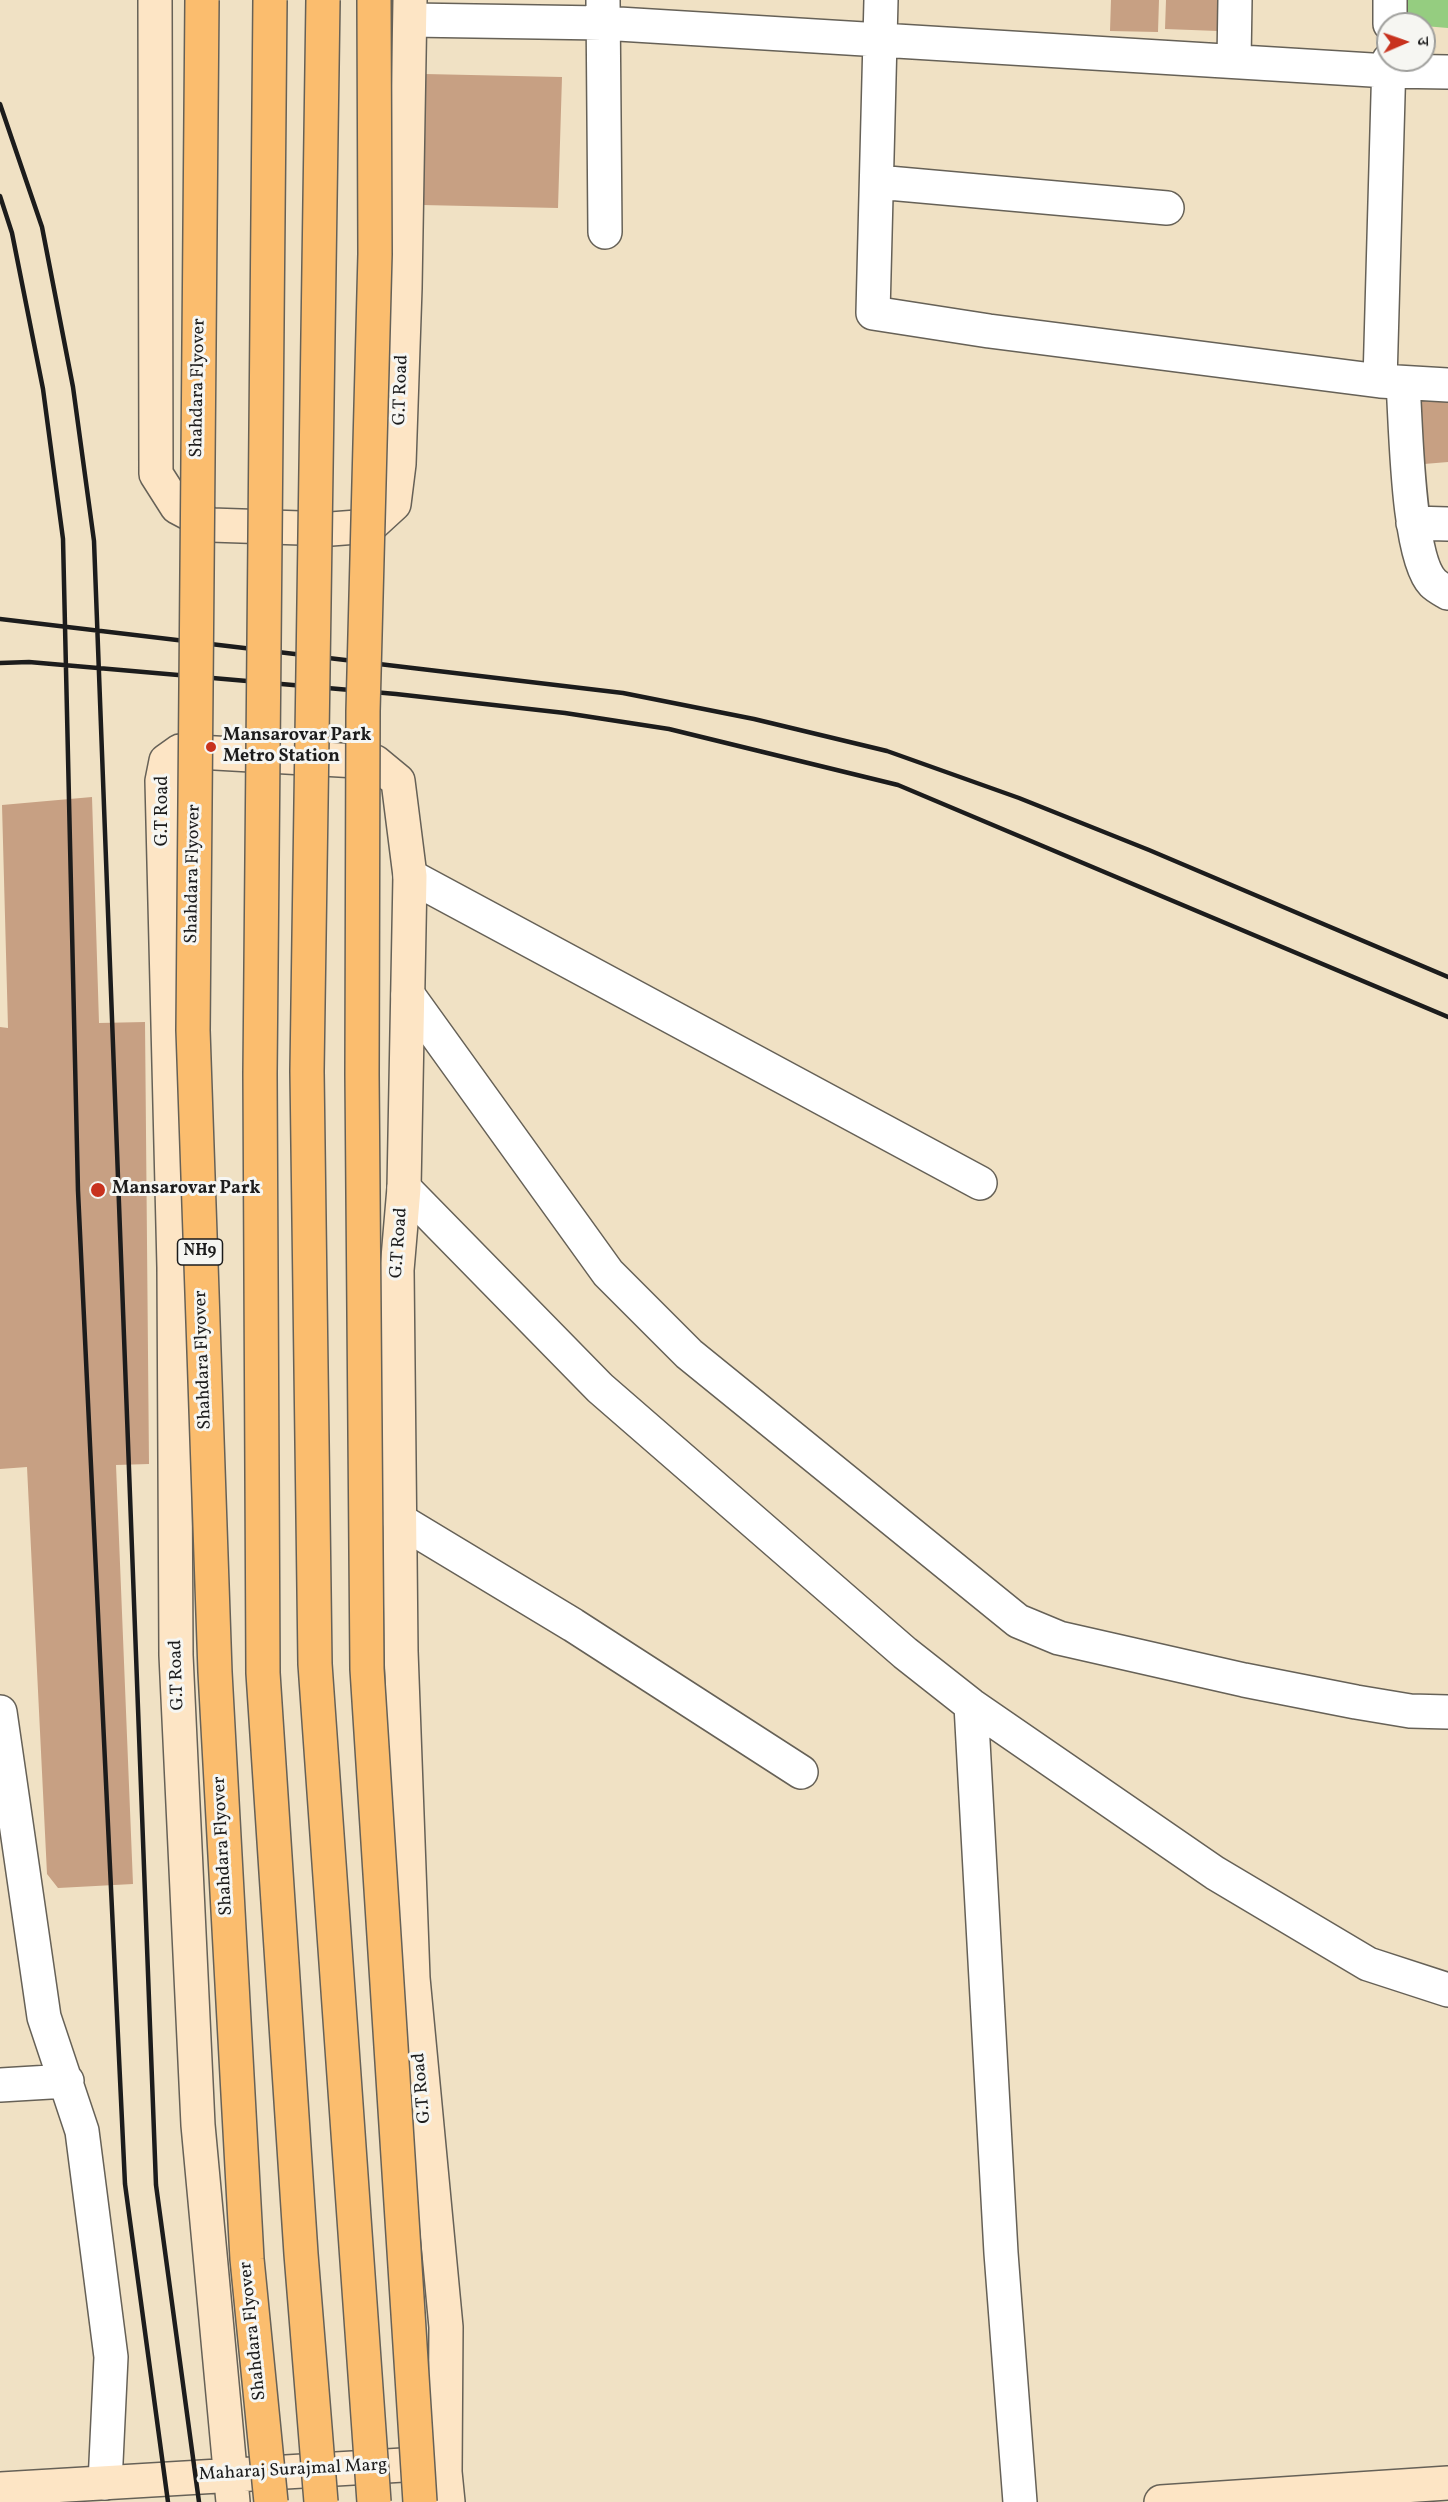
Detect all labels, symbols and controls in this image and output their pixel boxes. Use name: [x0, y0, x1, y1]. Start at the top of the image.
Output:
north arrow: [1376, 12, 1436, 72]
text: उ: [1411, 37, 1433, 46]
street label: Shahdara Flyover: [187, 318, 211, 458]
street label: G.T Road: [390, 354, 414, 426]
place label: Mansarovar Park Metro Station: [223, 726, 371, 768]
marker: Mansarovar Park Metro Station: [204, 740, 218, 754]
street label: G.T Road: [153, 776, 175, 846]
street label: Shahdara Flyover: [182, 804, 206, 944]
place label: Mansarovar Park: [112, 1179, 260, 1201]
marker: Mansarovar Park: [89, 1181, 107, 1199]
street label: G.T Road: [387, 1207, 413, 1279]
road number: NH9: [178, 1239, 222, 1265]
street label: Shahdara Flyover: [191, 1290, 217, 1430]
street label: G.T Road: [166, 1639, 190, 1711]
street label: Shahdara Flyover: [210, 1776, 238, 1916]
street label: G.T Road: [409, 2052, 437, 2124]
street label: Shahdara Flyover: [236, 2261, 272, 2401]
street label: Maharaj Surajmal Marg: [198, 2455, 388, 2487]

